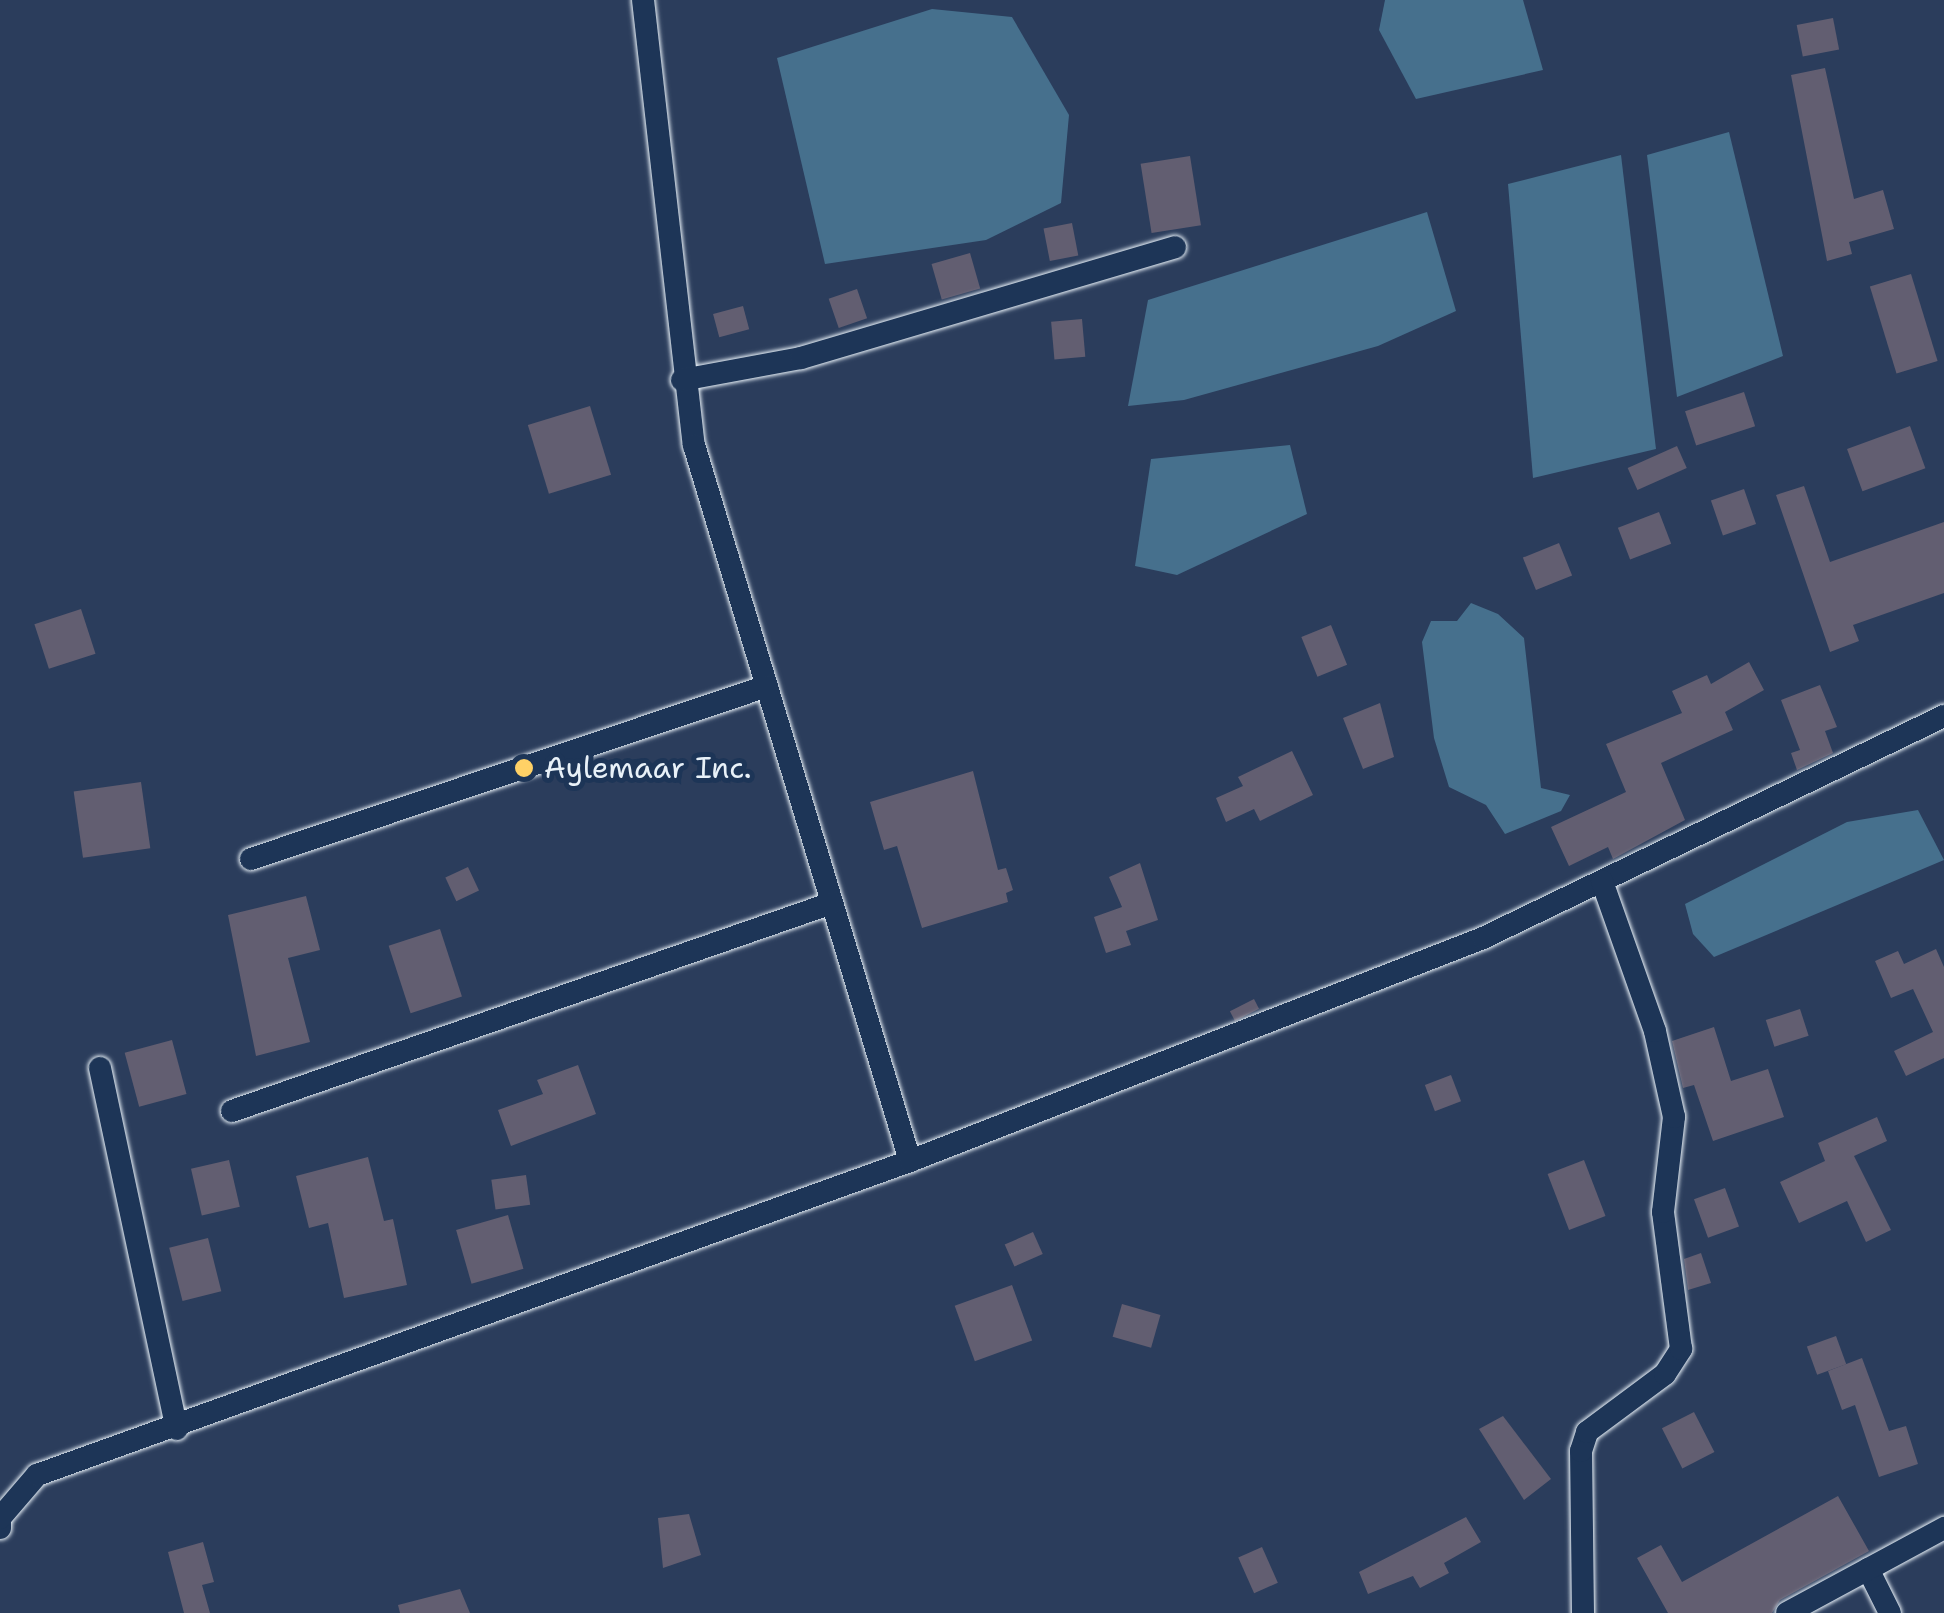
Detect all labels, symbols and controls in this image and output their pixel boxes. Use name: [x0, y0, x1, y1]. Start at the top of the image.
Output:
place label: Aylemaar Inc.: [544, 750, 751, 786]
marker: Aylemaar Inc.: [513, 757, 535, 779]

